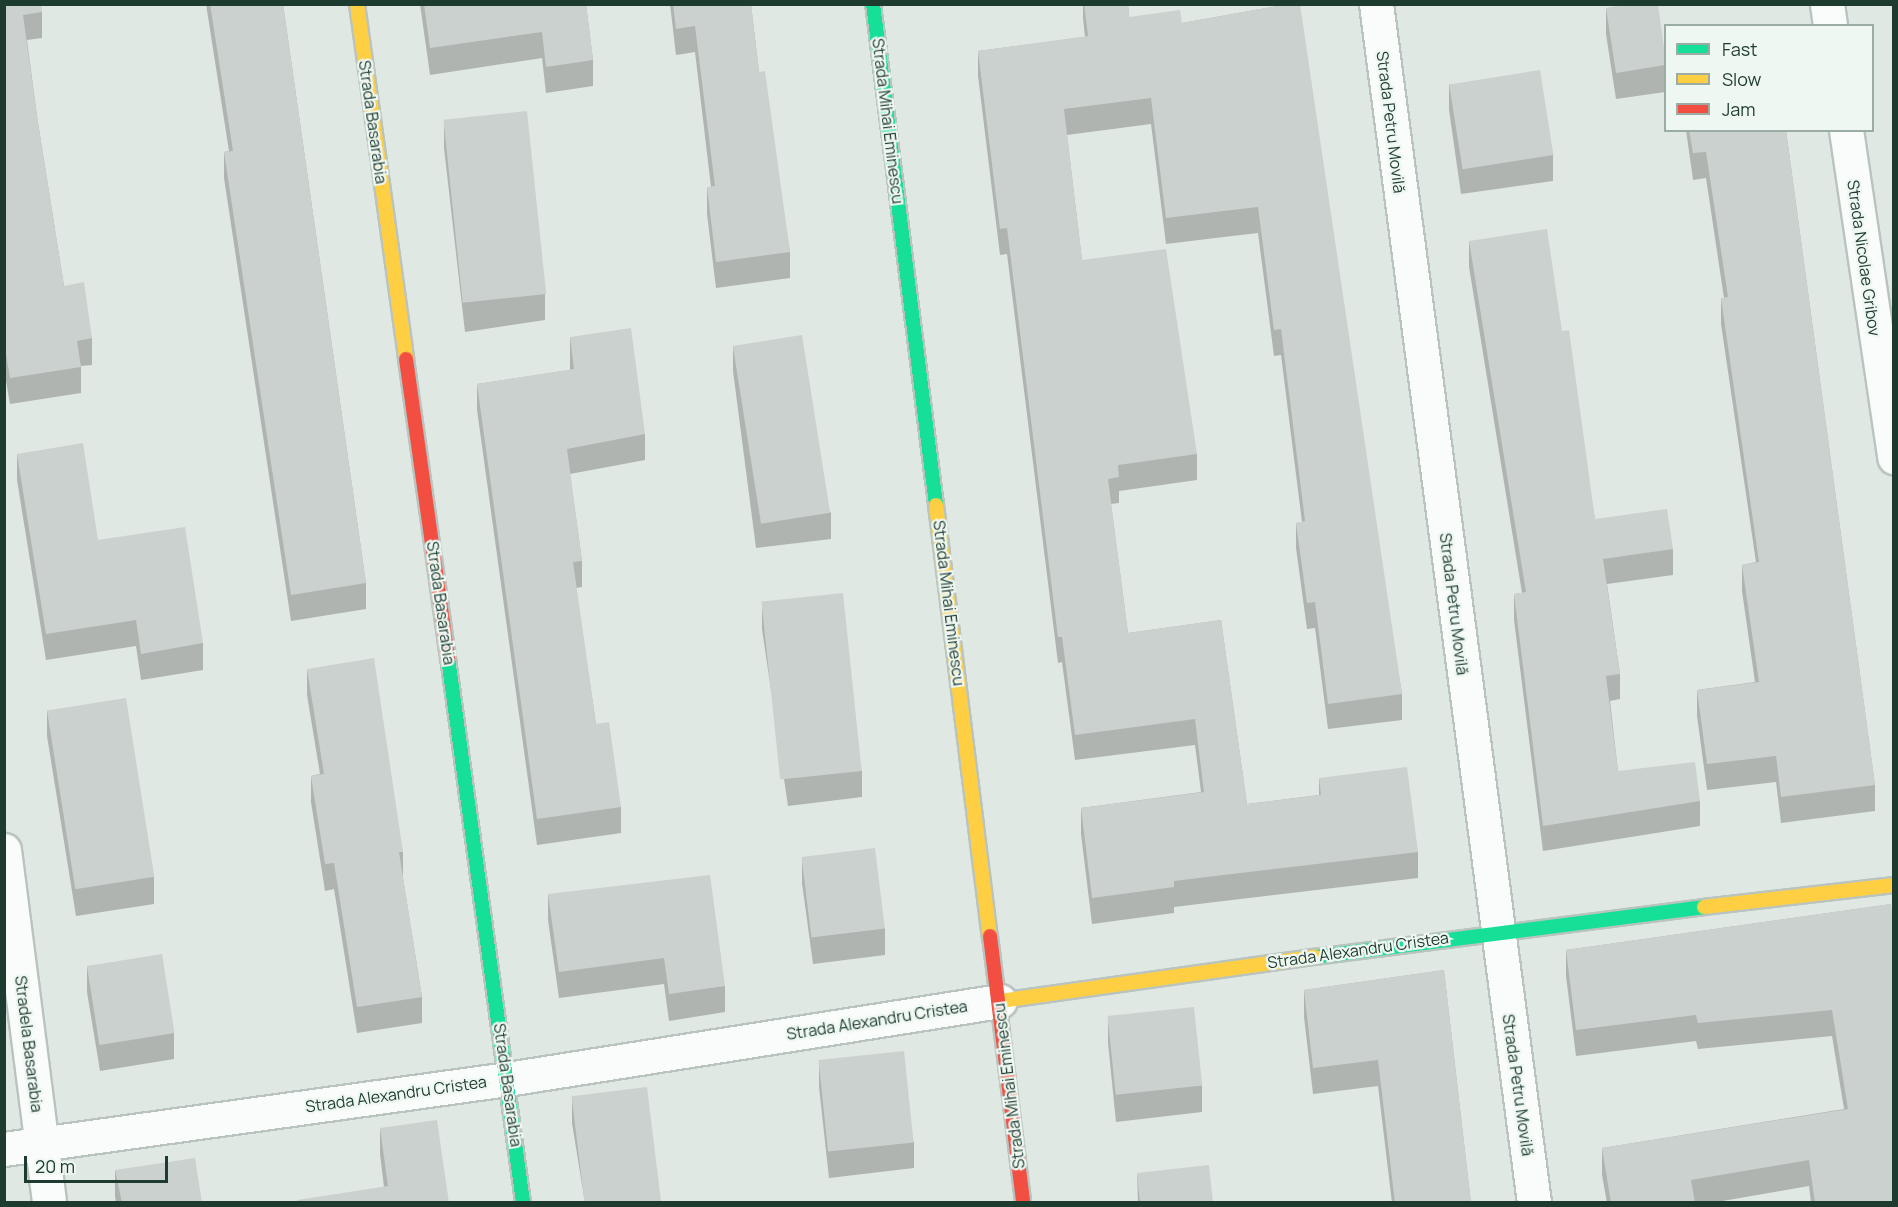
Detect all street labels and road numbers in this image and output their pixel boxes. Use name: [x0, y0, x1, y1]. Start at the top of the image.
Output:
street label: Strada Mihai Eminescu: [868, 37, 908, 205]
street label: Strada Petru Movilă: [1373, 50, 1409, 194]
street label: Strada Basarabia: [355, 59, 391, 185]
street label: Strada Nicolae Gribov: [1844, 179, 1884, 337]
street label: Strada Mihai Eminescu: [929, 519, 969, 687]
street label: Strada Petru Movilă: [1436, 532, 1472, 676]
street label: Strada Basarabia: [423, 540, 459, 666]
street label: Strada Alexandru Cristea: [1266, 928, 1450, 972]
street label: Stradela Basarabia: [11, 975, 47, 1113]
street label: Strada Alexandru Cristea: [785, 996, 969, 1044]
street label: Strada Mihai Eminescu: [989, 1002, 1029, 1170]
street label: Strada Petru Movilă: [1499, 1013, 1537, 1157]
street label: Strada Basarabia: [490, 1022, 526, 1148]
street label: Strada Alexandru Cristea: [304, 1072, 488, 1116]

